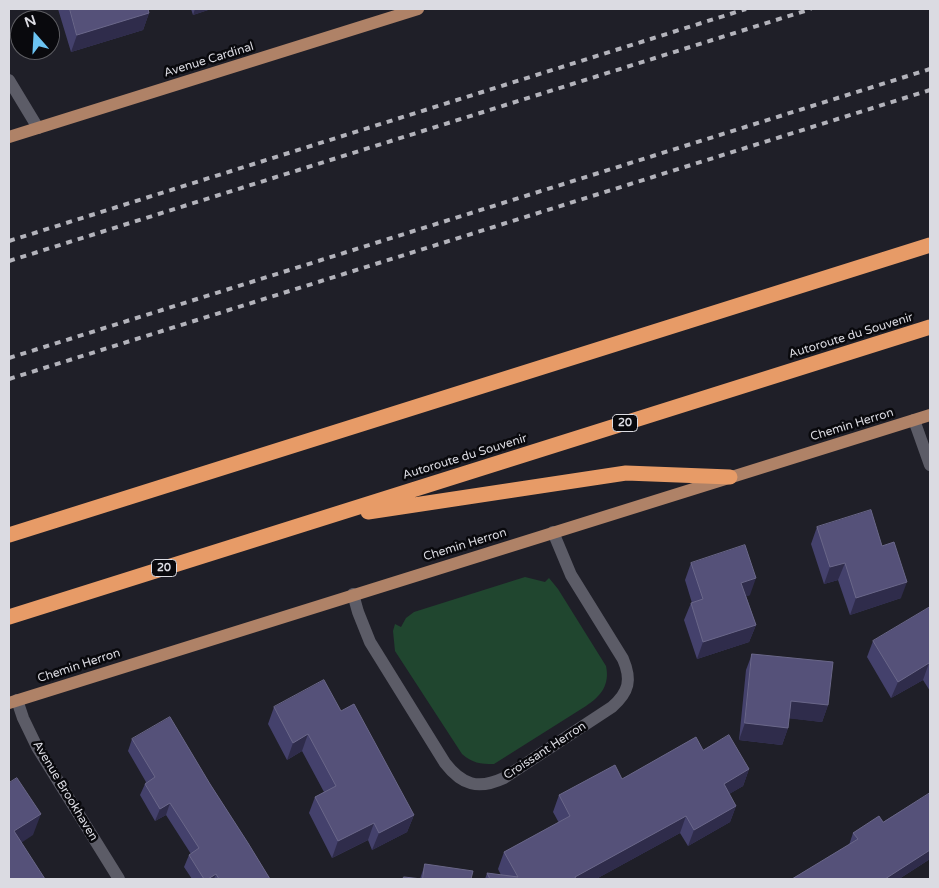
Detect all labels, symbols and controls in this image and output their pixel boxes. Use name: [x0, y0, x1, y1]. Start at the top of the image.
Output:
north arrow: [10, 10, 60, 60]
text: N: [22, 11, 38, 31]
street label: Avenue Cardinal: [162, 39, 256, 81]
street label: Autoroute du Souvenir: [787, 310, 915, 362]
street label: Chemin Herron: [809, 406, 895, 444]
road number: 20: [612, 414, 638, 432]
street label: Autoroute du Souvenir: [401, 431, 529, 483]
street label: Chemin Herron: [422, 526, 508, 564]
road number: 20: [152, 560, 176, 576]
street label: Chemin Herron: [36, 646, 122, 686]
street label: Croissant Herron: [501, 719, 589, 783]
street label: Avenue Brookhaven: [29, 738, 101, 844]

